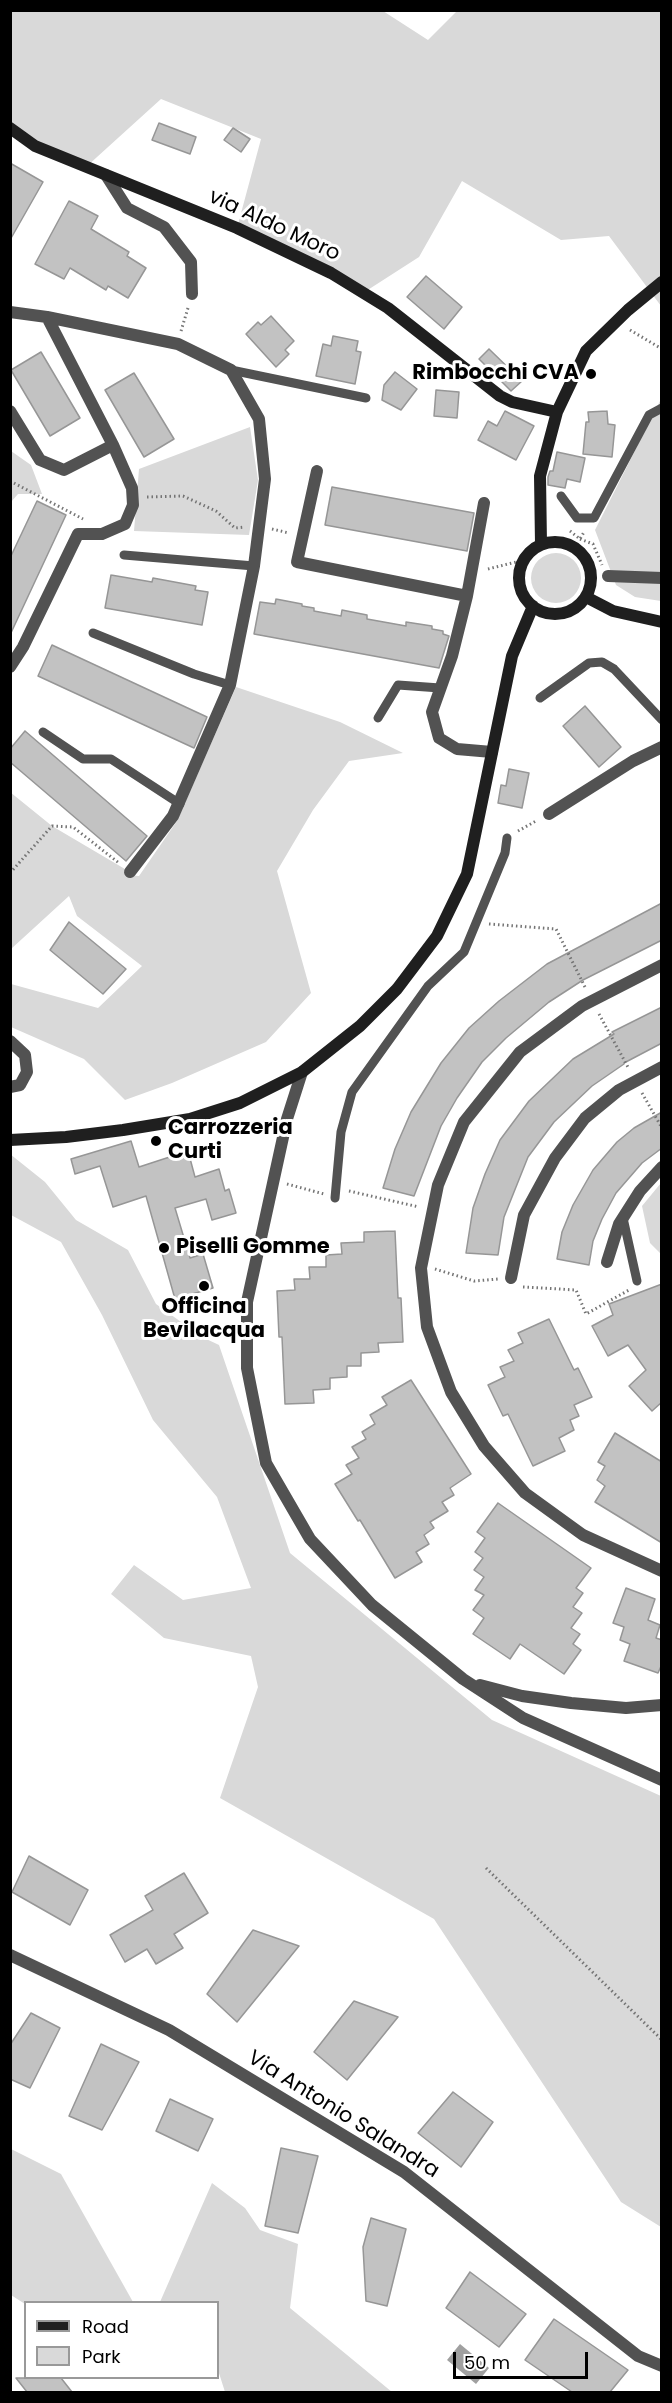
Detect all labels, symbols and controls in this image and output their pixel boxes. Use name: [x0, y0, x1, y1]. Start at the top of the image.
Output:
street label: via Aldo Moro: [204, 185, 344, 267]
place label: Rimbocchi CVA: [412, 361, 579, 387]
marker: Rimbocchi CVA: [584, 367, 598, 381]
place label: Carrozzeria Curti: [168, 1116, 293, 1166]
marker: Carrozzeria Curti: [149, 1134, 163, 1148]
place label: Piselli Gomme: [176, 1235, 330, 1261]
marker: Piselli Gomme: [157, 1241, 171, 1255]
marker: Officina Bevilacqua: [197, 1279, 211, 1293]
place label: Officina Bevilacqua: [143, 1295, 265, 1345]
street label: Via Antonio Salandra: [243, 2046, 443, 2184]
legend: [24, 2301, 219, 2379]
text: Road: [82, 2314, 129, 2339]
scale bar: [456, 2340, 591, 2378]
text: Park: [82, 2344, 121, 2369]
text: 50 m: [464, 2350, 510, 2375]

